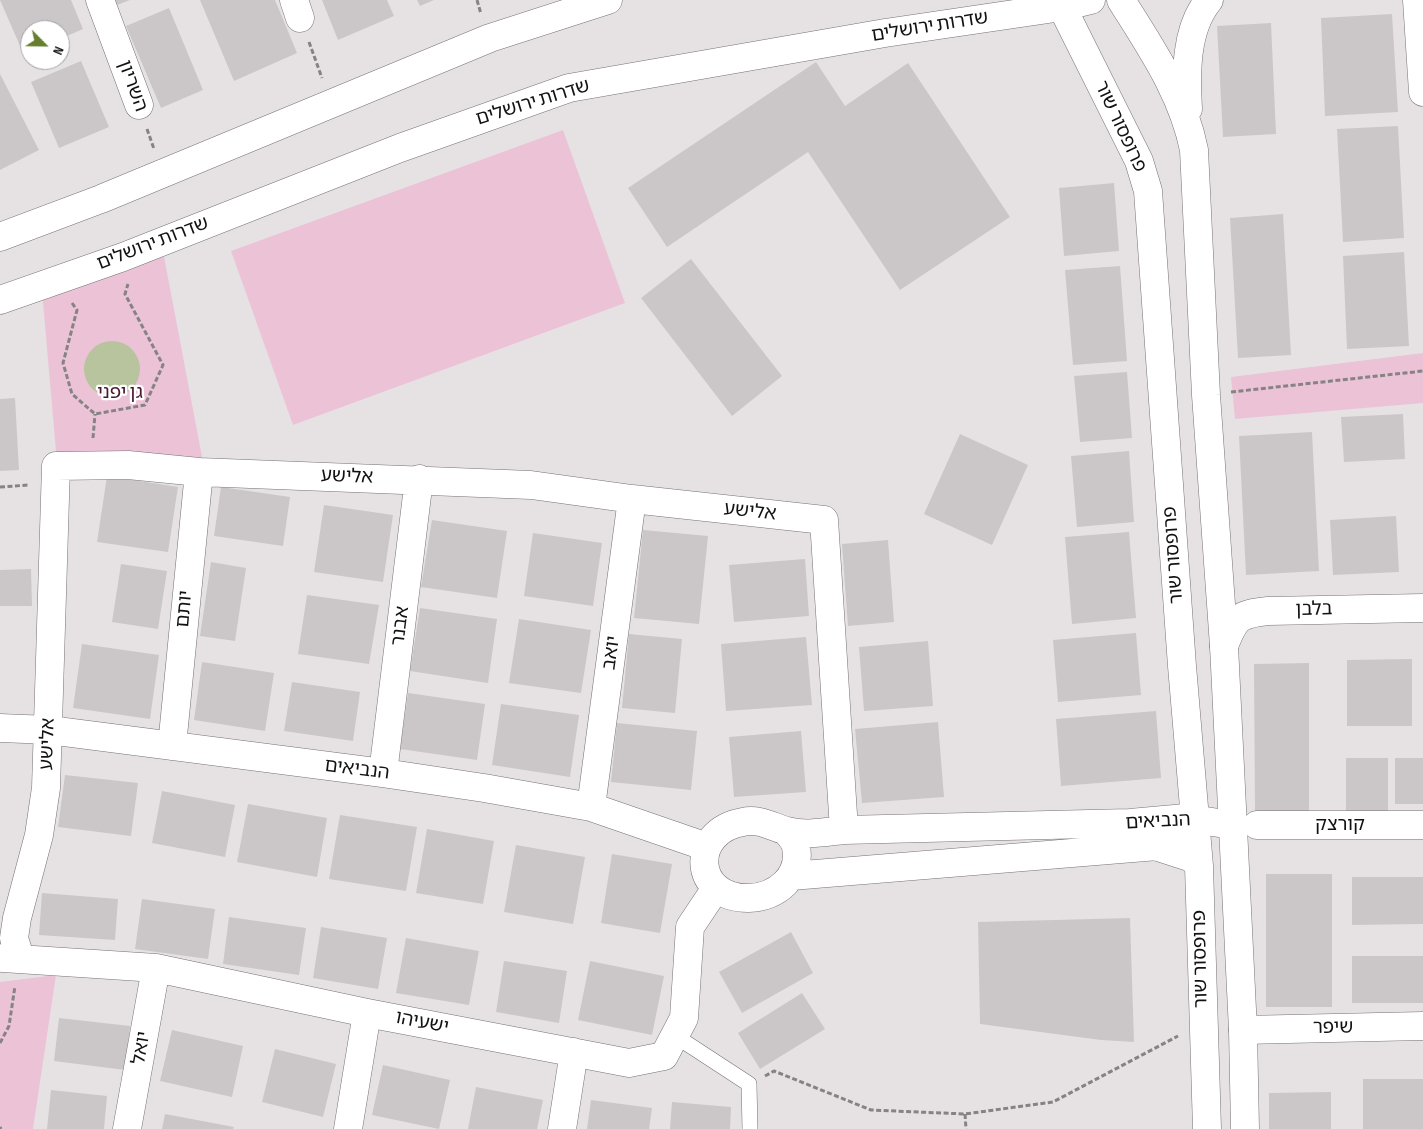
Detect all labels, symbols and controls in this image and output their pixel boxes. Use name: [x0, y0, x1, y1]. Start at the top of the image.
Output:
street label: שדרות ירושלים: [870, 7, 990, 47]
north arrow: [20, 20, 70, 70]
text: N: [49, 44, 68, 57]
street label: השריון: [112, 57, 152, 115]
street label: שדרות ירושלים: [473, 75, 593, 131]
street label: פרופסור שור: [1089, 78, 1151, 176]
street label: שדרות ירושלים: [94, 212, 212, 276]
park label: גן יפני: [97, 382, 143, 404]
street label: אלישע: [320, 465, 374, 489]
street label: אלישע: [723, 498, 777, 526]
street label: פרופסור שור: [1159, 505, 1189, 605]
street label: יותם: [172, 589, 198, 629]
street label: בלבן: [1295, 598, 1333, 622]
street label: אבנר: [387, 605, 415, 647]
street label: יואב: [598, 634, 626, 672]
street label: אלישע: [36, 717, 60, 771]
street label: הנביאים: [323, 755, 391, 785]
street label: הנביאים: [1125, 809, 1191, 835]
street label: קורצק: [1315, 814, 1365, 836]
street label: פרופסור שור: [1189, 910, 1213, 1008]
street label: ישעיהו: [394, 1007, 450, 1039]
street label: שיפר: [1313, 1016, 1353, 1040]
street label: יואל: [128, 1030, 156, 1066]

